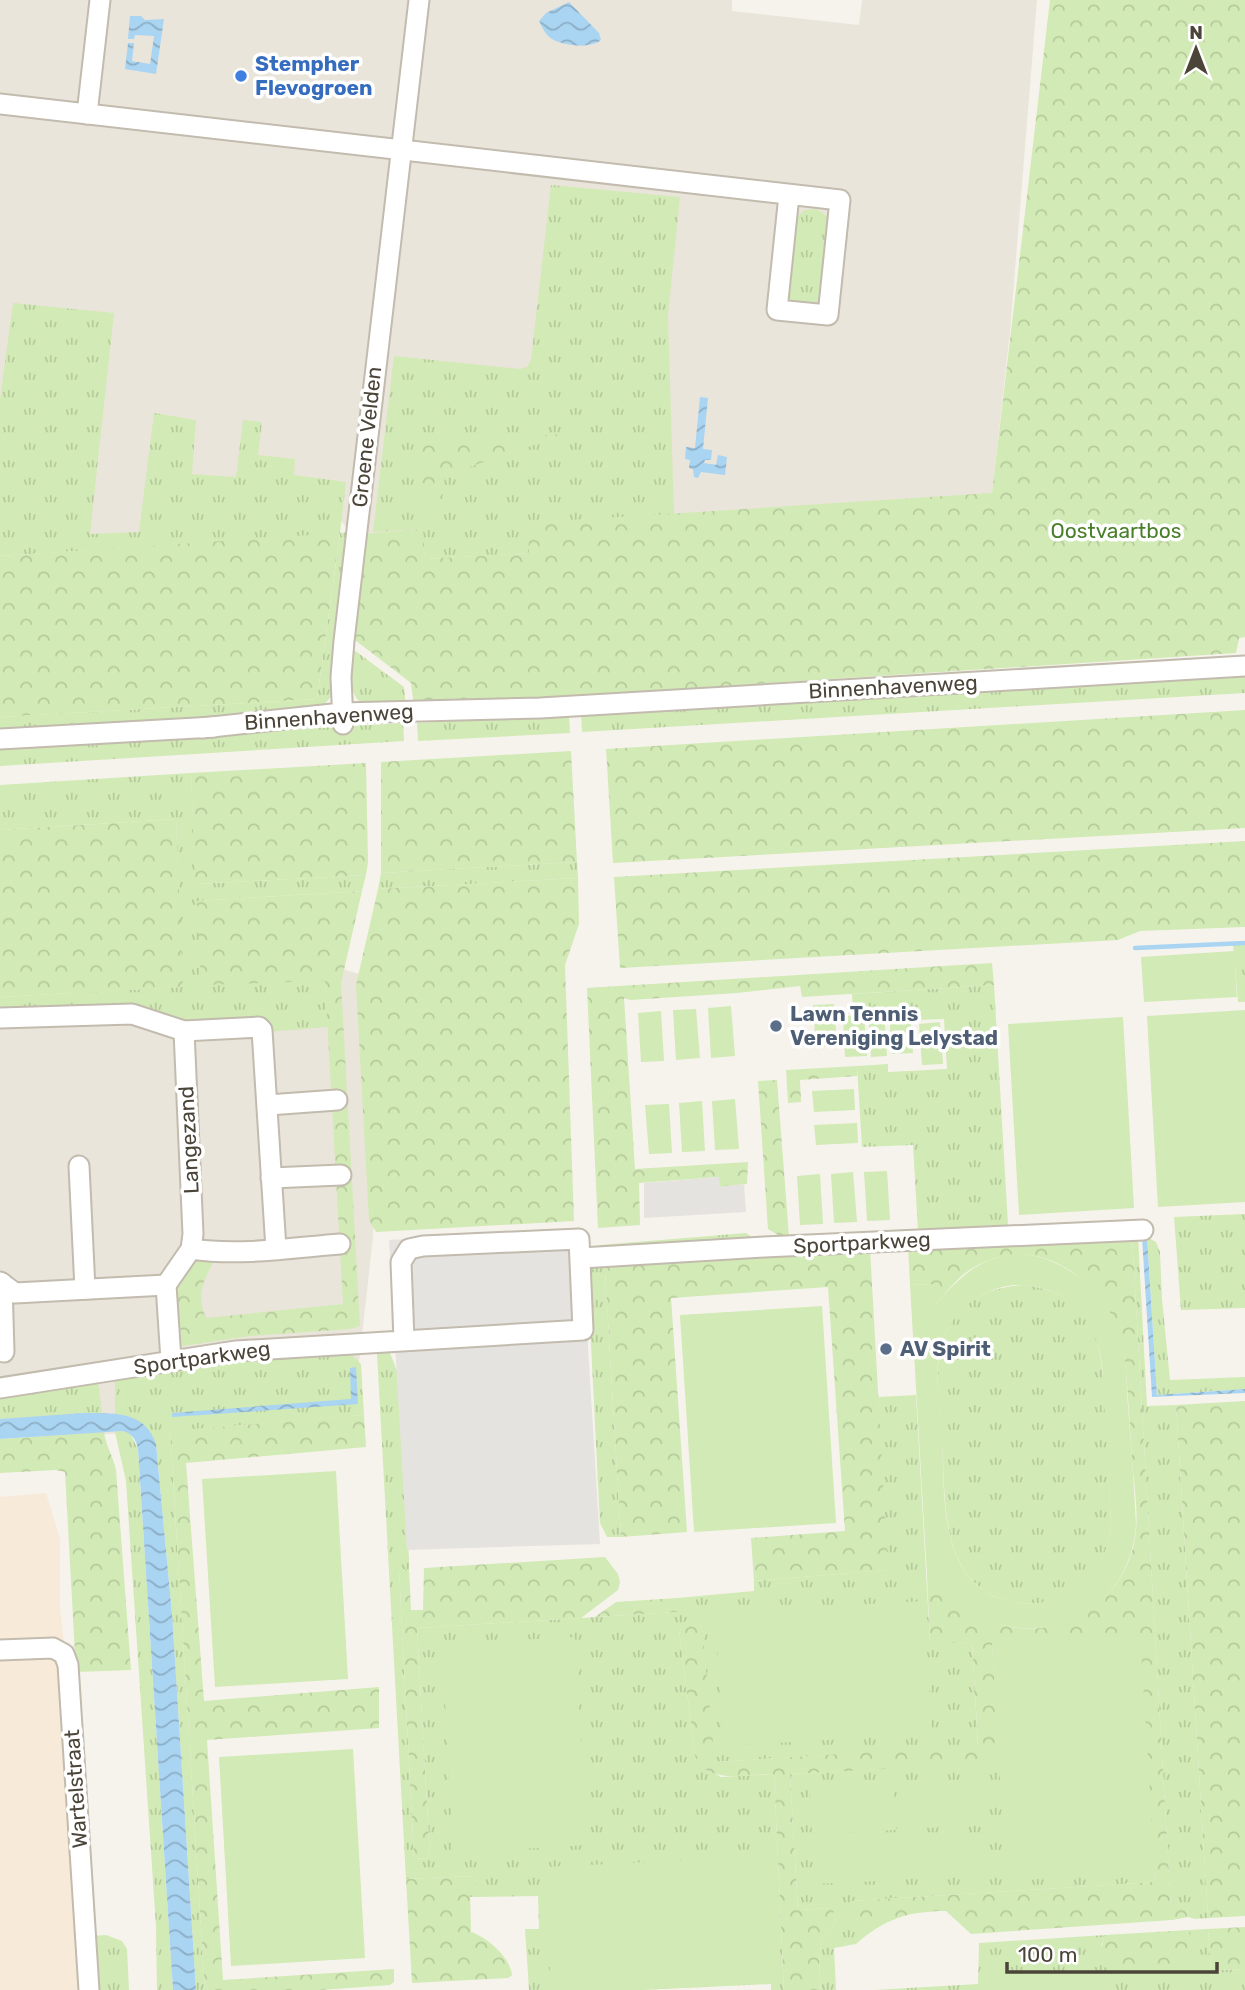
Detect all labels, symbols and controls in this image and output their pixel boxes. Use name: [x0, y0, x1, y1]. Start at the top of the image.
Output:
north arrow: [1161, 14, 1231, 84]
text: N: [1189, 21, 1203, 44]
place label: Stempher Flevogroen: [255, 51, 373, 100]
marker: Stempher Flevogroen: [233, 68, 249, 84]
street label: Groene Velden: [347, 365, 386, 509]
park label: Oostvaartbos: [1050, 518, 1182, 543]
street label: Binnenhavenweg: [808, 670, 978, 703]
street label: Binnenhavenweg: [243, 698, 414, 735]
place label: Lawn Tennis Vereniging Lelystad: [790, 1001, 998, 1050]
marker: Lawn Tennis Vereniging Lelystad: [768, 1018, 784, 1034]
street label: Langezand: [173, 1085, 204, 1195]
street label: Sportparkweg: [793, 1226, 931, 1259]
street label: Sportparkweg: [132, 1336, 272, 1379]
place label: AV Spirit: [900, 1336, 991, 1361]
marker: AV Spirit: [878, 1341, 894, 1357]
street label: Wartelstraat: [59, 1729, 92, 1849]
scale bar: [1007, 1930, 1217, 1974]
text: 100 m: [1018, 1942, 1077, 1967]

